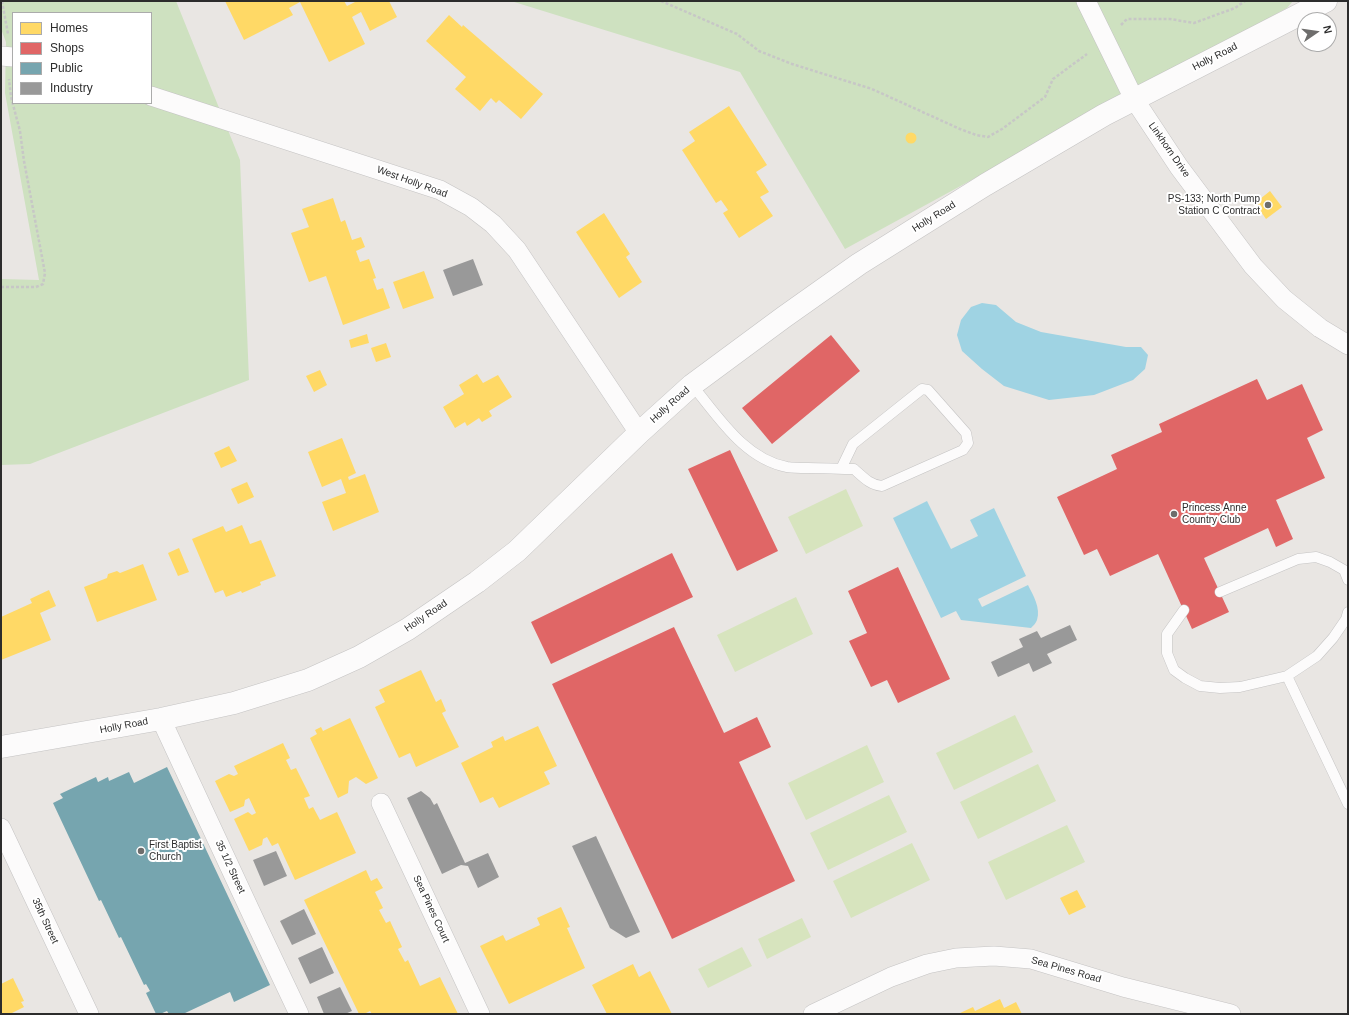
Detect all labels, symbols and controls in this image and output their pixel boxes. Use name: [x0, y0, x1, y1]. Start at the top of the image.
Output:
legend: [12, 12, 152, 104]
north arrow: [1297, 12, 1337, 52]
text: Homes: [50, 21, 88, 35]
text: N: [1321, 24, 1334, 35]
text: Shops: [50, 41, 84, 55]
street label: Holly Road: [1190, 41, 1240, 73]
text: Public: [50, 61, 83, 75]
text: Industry: [50, 81, 93, 95]
street label: Linkhorn Drive: [1146, 120, 1192, 180]
street label: West Holly Road: [375, 164, 449, 200]
place label: PS-133; North Pump Station C Contract: [1168, 193, 1260, 216]
street label: Holly Road: [910, 199, 958, 235]
marker: PS-133; North Pump Station C Contract: [1263, 200, 1273, 210]
street label: Holly Road: [648, 384, 692, 426]
place label: Princess Anne Country Club: [1182, 502, 1246, 526]
marker: Princess Anne Country Club: [1169, 509, 1179, 519]
street label: Holly Road: [402, 597, 450, 635]
street label: Holly Road: [99, 715, 149, 737]
place label: First Baptist Church: [149, 839, 202, 862]
street label: 35 1/2 Street: [212, 839, 248, 895]
marker: First Baptist Church: [136, 846, 146, 856]
street label: Sea Pines Court: [410, 873, 452, 945]
street label: 35th Street: [29, 896, 61, 946]
street label: Sea Pines Road: [1030, 954, 1102, 986]

